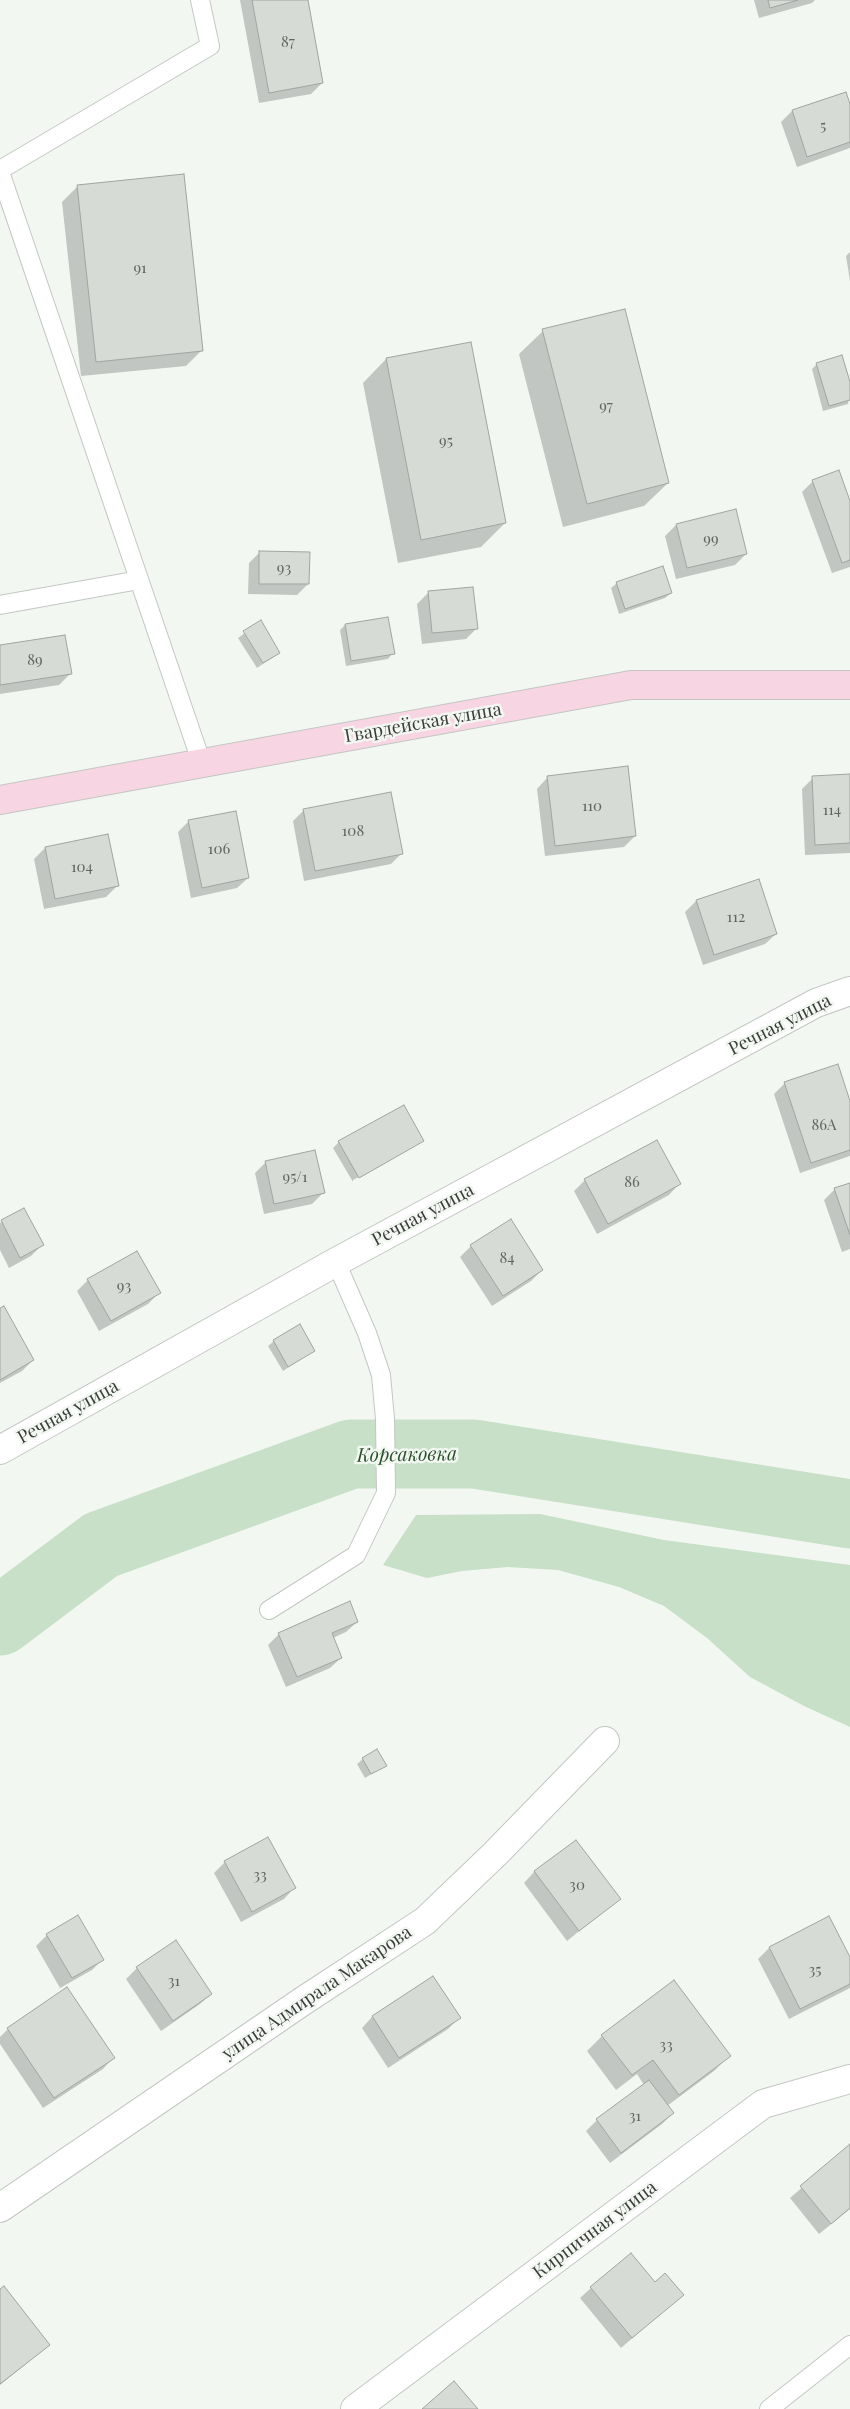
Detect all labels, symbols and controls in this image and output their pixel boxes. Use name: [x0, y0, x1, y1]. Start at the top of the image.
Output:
house number: 87: [281, 33, 295, 51]
house number: 5: [820, 117, 826, 135]
house number: 91: [133, 259, 147, 277]
house number: 97: [599, 397, 613, 415]
house number: 95: [439, 432, 453, 450]
house number: 99: [703, 530, 719, 548]
house number: 93: [277, 559, 291, 577]
house number: 89: [27, 651, 43, 669]
street label: Гвардейская улица: [343, 699, 503, 747]
house number: 110: [582, 797, 602, 815]
house number: 114: [823, 801, 841, 819]
house number: 108: [342, 822, 364, 840]
house number: 106: [208, 840, 230, 858]
house number: 104: [71, 858, 93, 876]
house number: 112: [727, 908, 745, 926]
street label: Речная улица: [725, 990, 835, 1060]
house number: 86А: [811, 1116, 837, 1134]
house number: 95/1: [283, 1168, 307, 1186]
house number: 86: [624, 1173, 640, 1191]
street label: Речная улица: [368, 1179, 478, 1251]
house number: 84: [499, 1249, 515, 1267]
house number: 93: [117, 1277, 131, 1295]
street label: Речная улица: [14, 1375, 122, 1449]
water label: Корсаковка: [357, 1443, 457, 1467]
house number: 33: [253, 1866, 267, 1884]
house number: 30: [569, 1876, 585, 1894]
street label: улица Адмирала Макарова: [218, 1921, 416, 2065]
house number: 35: [809, 1961, 821, 1979]
house number: 31: [168, 1972, 180, 1990]
house number: 33: [659, 2036, 673, 2054]
house number: 31: [629, 2107, 641, 2125]
street label: Кирпичная улица: [529, 2177, 661, 2283]

